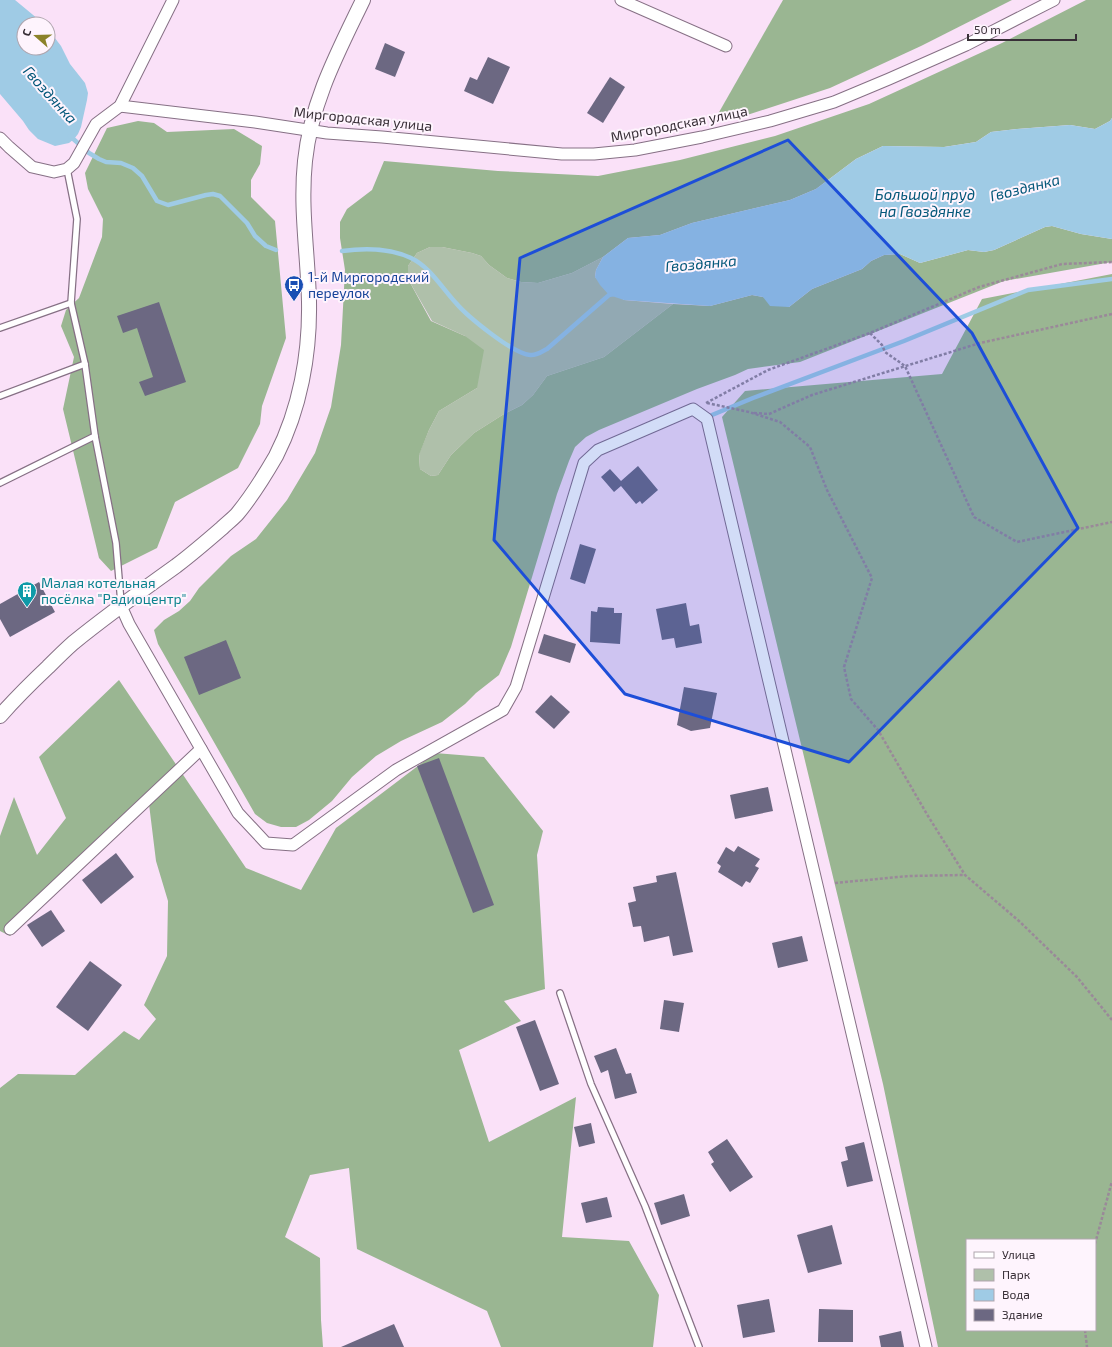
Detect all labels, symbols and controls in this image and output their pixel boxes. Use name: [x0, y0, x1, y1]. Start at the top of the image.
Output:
north arrow: [16, 16, 56, 56]
scale bar: [968, 16, 1076, 42]
text: 50 m: [974, 22, 1001, 36]
text: С: [19, 27, 34, 38]
water label: Гвоздянка: [20, 62, 81, 127]
street label: Миргородская улица: [609, 102, 749, 145]
street label: Миргородская улица: [293, 103, 433, 134]
water label: Гвоздянка: [988, 170, 1062, 204]
water label: Большой пруд на Гвоздянке: [875, 185, 975, 220]
water label: Гвоздянка: [664, 251, 737, 275]
place label: 1-й Миргородский переулок: [308, 268, 429, 301]
bus stop icon: 1-й Миргородский переулок: [283, 274, 305, 302]
place label: Малая котельная посёлка "Радиоцентр": [41, 574, 187, 607]
building icon: Малая котельная посёлка "Радиоцентр": [16, 580, 38, 608]
legend: [966, 1239, 1096, 1331]
text: Улица: [1002, 1247, 1035, 1261]
text: Парк: [1002, 1267, 1031, 1281]
text: Вода: [1002, 1287, 1030, 1301]
text: Здание: [1002, 1307, 1043, 1321]

